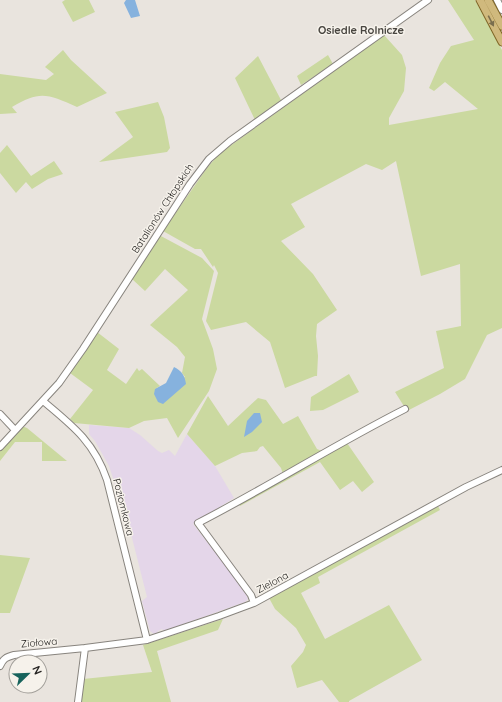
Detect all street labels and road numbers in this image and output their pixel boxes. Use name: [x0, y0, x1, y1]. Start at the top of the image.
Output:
street label: Batalionów Chłopskich: [129, 161, 196, 256]
street label: Poziomkowa: [110, 477, 137, 537]
street label: Zielona: [254, 569, 290, 596]
street label: Ziołowa: [20, 634, 58, 651]

